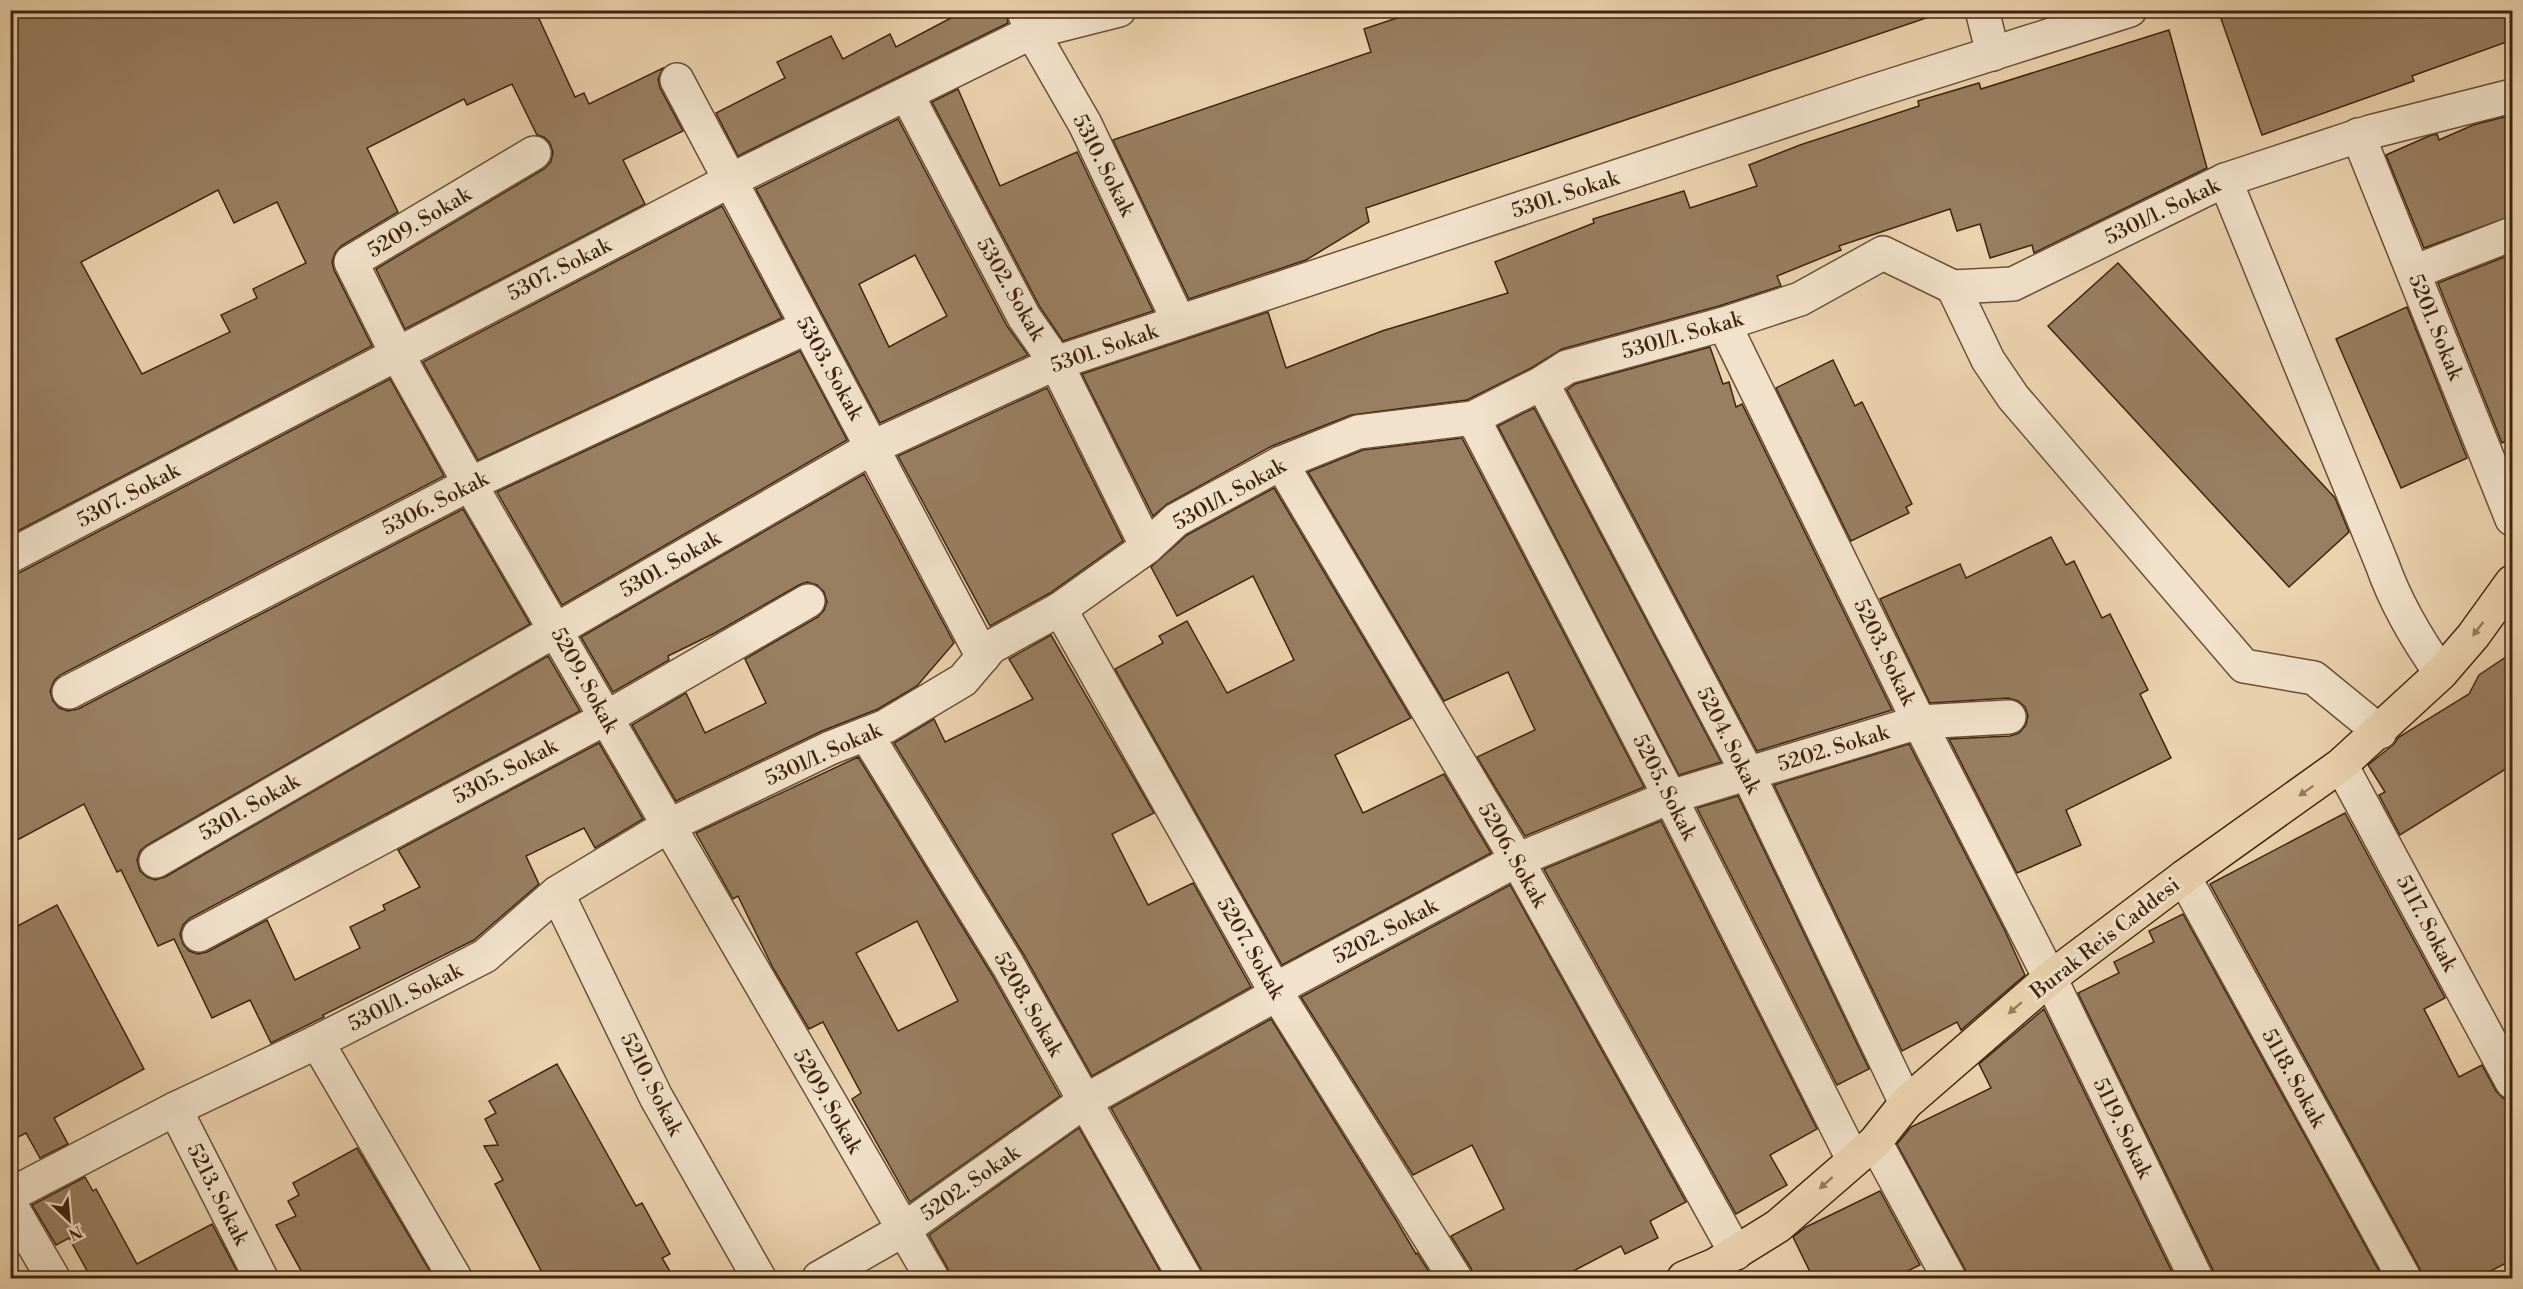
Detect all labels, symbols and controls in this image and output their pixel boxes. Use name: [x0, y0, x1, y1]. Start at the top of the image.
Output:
street label: 5310. Sokak: [1066, 110, 1140, 222]
street label: 5301. Sokak: [1508, 165, 1624, 225]
street label: 5301/1. Sokak: [2101, 172, 2225, 251]
street label: 5209. Sokak: [363, 181, 477, 264]
street label: 5307. Sokak: [503, 232, 617, 307]
street label: 5302. Sokak: [970, 233, 1051, 347]
street label: 5201. Sokak: [2402, 270, 2469, 385]
street label: 5301/1. Sokak: [1619, 306, 1747, 366]
street label: 5303. Sokak: [790, 312, 869, 426]
street label: 5301. Sokak: [1047, 318, 1162, 379]
street label: 5301/1. Sokak: [1169, 453, 1291, 537]
street label: 5307. Sokak: [72, 457, 185, 534]
street label: 5306. Sokak: [378, 466, 494, 542]
street label: 5301. Sokak: [616, 525, 726, 604]
street label: 5203. Sokak: [1847, 595, 1921, 711]
one-way arrow: [2472, 621, 2484, 637]
street label: 5209. Sokak: [545, 623, 624, 739]
street label: 5204. Sokak: [1690, 683, 1767, 799]
street label: 5301/1. Sokak: [761, 717, 887, 792]
street label: 5202. Sokak: [1774, 719, 1893, 778]
street label: 5205. Sokak: [1626, 730, 1702, 846]
street label: 5305. Sokak: [449, 733, 563, 810]
street label: 5301. Sokak: [195, 768, 305, 847]
one-way arrow: [2298, 785, 2314, 797]
street label: 5206. Sokak: [1472, 799, 1553, 913]
street label: 5117. Sokak: [2390, 871, 2463, 977]
street label: Burak Reis Caddesi: [2025, 872, 2186, 1006]
street label: 5207. Sokak: [1211, 893, 1290, 1005]
street label: 5202. Sokak: [1328, 893, 1443, 970]
street label: 5208. Sokak: [988, 948, 1069, 1062]
street label: 5301/1. Sokak: [344, 957, 468, 1038]
one-way arrow: [2008, 1001, 2023, 1014]
street label: 5118. Sokak: [2255, 1025, 2331, 1133]
street label: 5210. Sokak: [614, 1029, 689, 1141]
street label: 5209. Sokak: [787, 1045, 868, 1159]
street label: 5119. Sokak: [2087, 1074, 2158, 1184]
street label: 5213. Sokak: [180, 1139, 254, 1251]
street label: 5202. Sokak: [916, 1140, 1026, 1228]
one-way arrow: [1819, 1176, 1834, 1190]
north arrow: [39, 1190, 99, 1250]
text: N: [65, 1221, 85, 1244]

